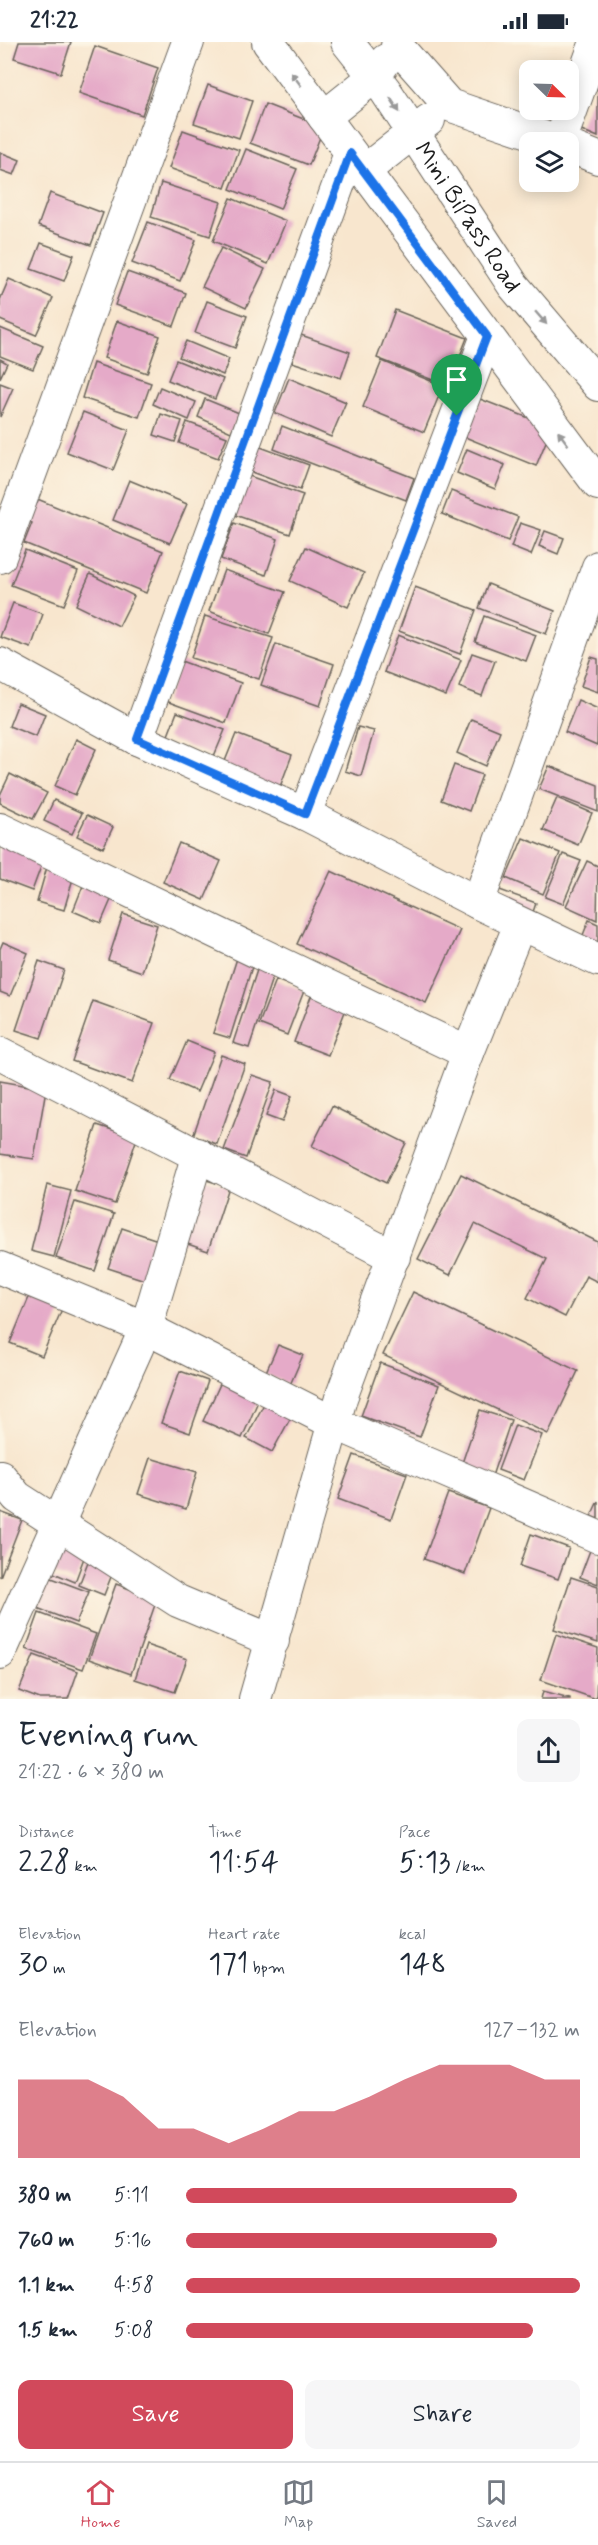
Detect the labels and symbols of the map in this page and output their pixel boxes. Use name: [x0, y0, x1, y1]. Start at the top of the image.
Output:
north arrow: [519, 60, 579, 120]
one-way arrow: [290, 72, 302, 87]
one-way arrow: [389, 97, 400, 113]
street label: Mini BiPass Road: [406, 136, 528, 299]
one-way arrow: [534, 310, 547, 326]
pin: [431, 354, 482, 416]
one-way arrow: [557, 430, 569, 446]

